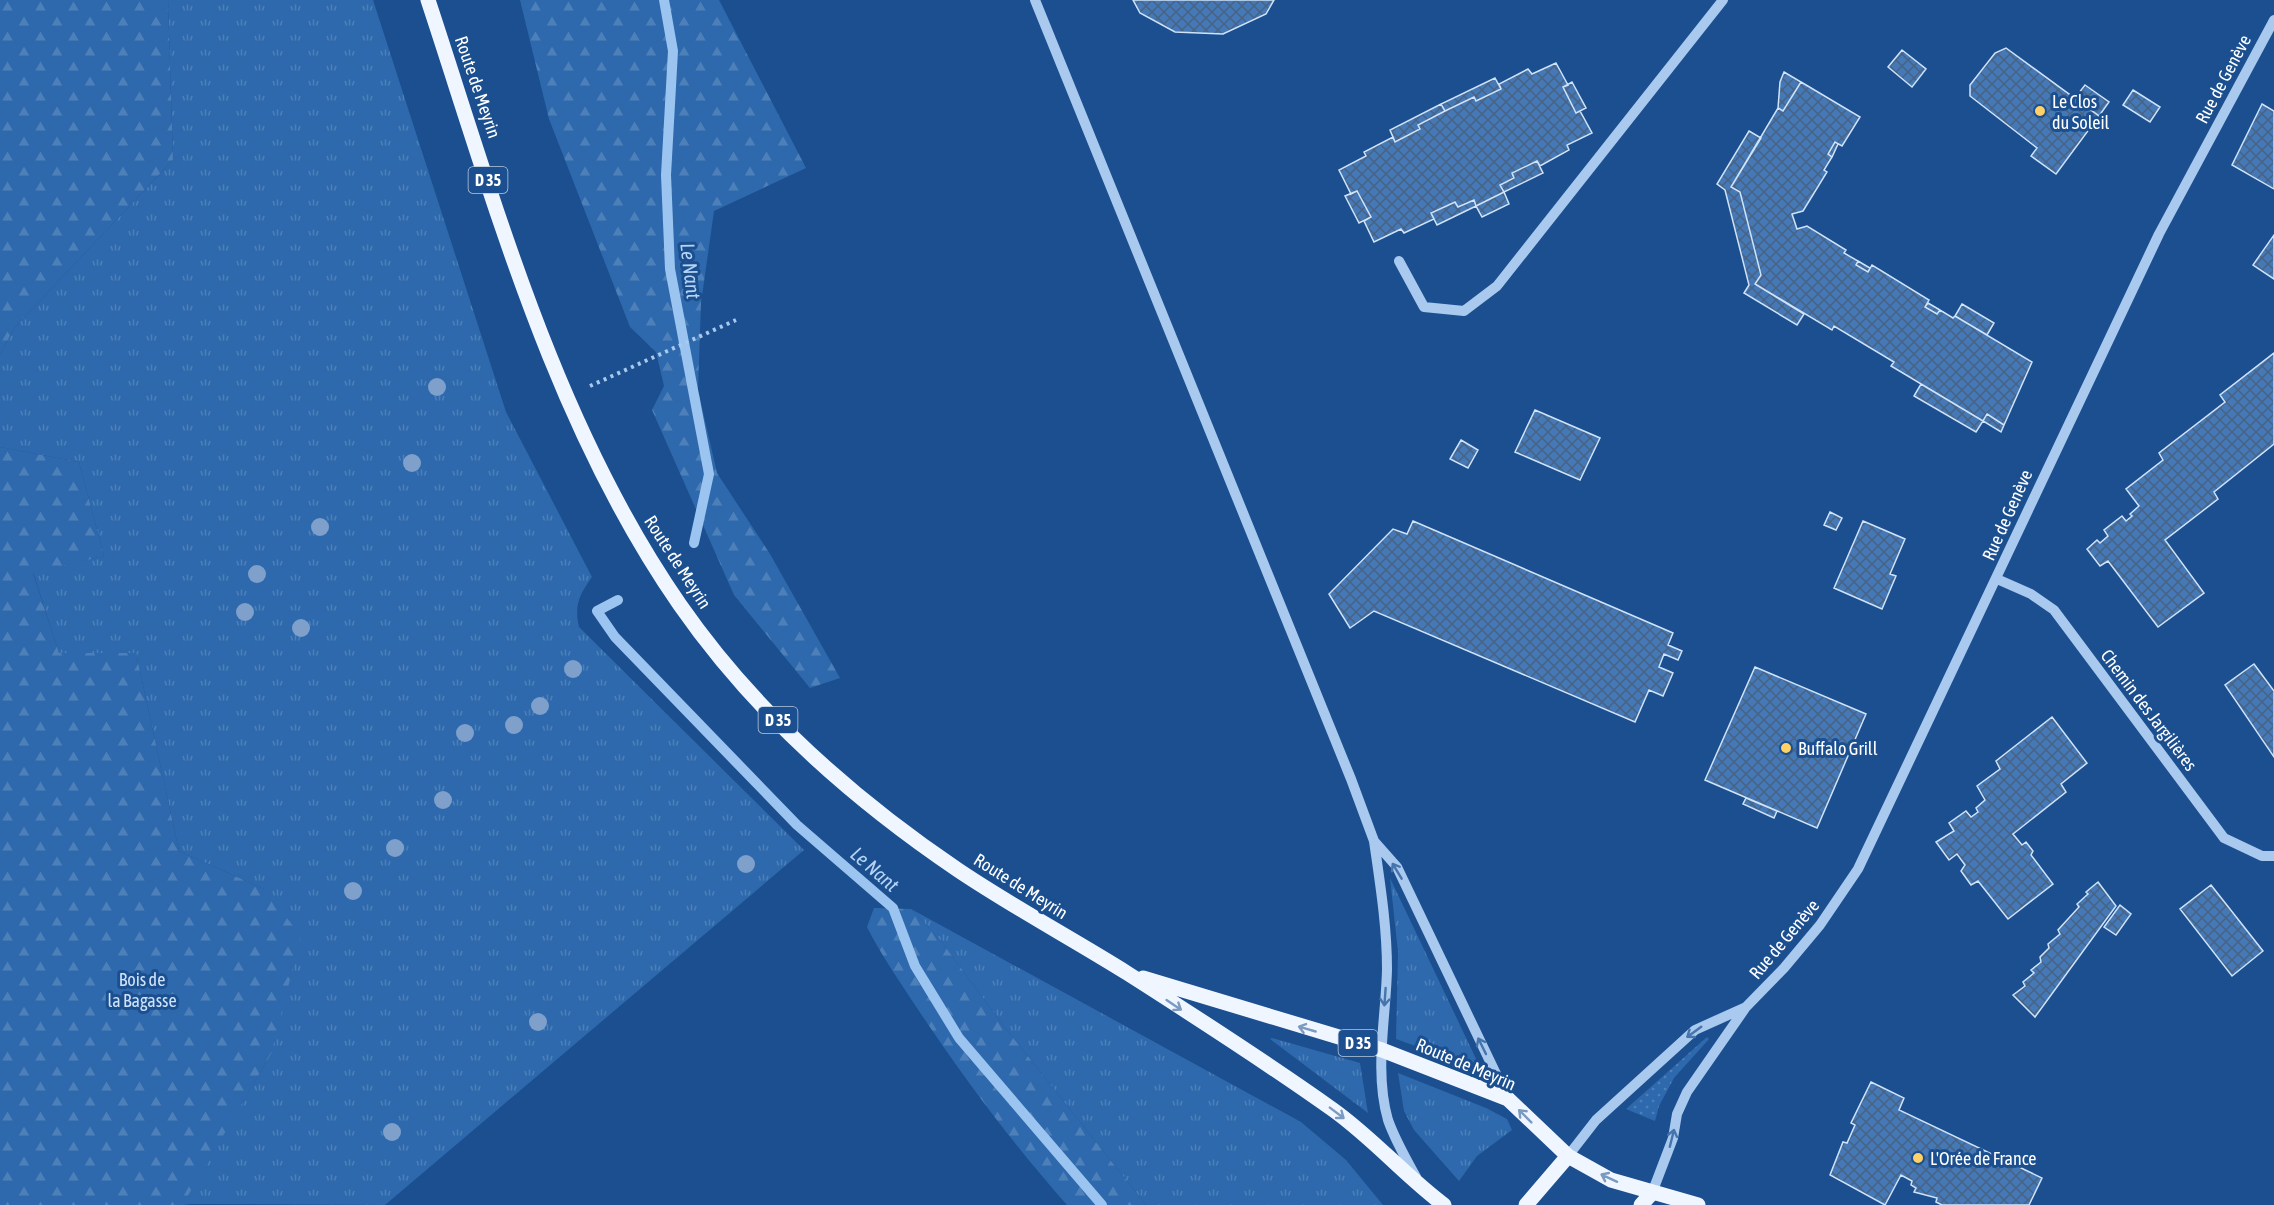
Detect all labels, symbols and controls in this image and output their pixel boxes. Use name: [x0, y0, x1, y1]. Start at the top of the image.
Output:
street label: Rue de Genève: [2191, 31, 2255, 127]
street label: Route de Meyrin: [451, 33, 505, 141]
place label: Le Clos du Soleil: [2052, 91, 2110, 133]
marker: Le Clos du Soleil: [2033, 104, 2047, 118]
road number: D 35: [468, 167, 508, 193]
water label: Le Nant: [676, 242, 706, 300]
street label: Rue de Genève: [1978, 466, 2036, 564]
street label: Route de Meyrin: [640, 512, 716, 612]
street label: Chemin des Jargilières: [2097, 645, 2201, 775]
road number: D 35: [758, 707, 798, 733]
place label: Buffalo Grill: [1798, 738, 1878, 759]
marker: Buffalo Grill: [1779, 741, 1793, 755]
water label: Le Nant: [846, 842, 904, 896]
street label: Route de Meyrin: [970, 849, 1072, 923]
one-way arrow: [1391, 863, 1403, 880]
street label: Rue de Genève: [1745, 895, 1823, 983]
park label: Bois de la Bagasse: [107, 969, 177, 1011]
one-way arrow: [1379, 987, 1390, 1007]
one-way arrow: [1166, 998, 1183, 1011]
one-way arrow: [1298, 1023, 1317, 1034]
one-way arrow: [1687, 1026, 1703, 1038]
road number: D 35: [1338, 1030, 1378, 1056]
street label: Route de Meyrin: [1413, 1034, 1519, 1094]
one-way arrow: [1476, 1038, 1488, 1056]
one-way arrow: [1328, 1106, 1344, 1119]
one-way arrow: [1518, 1109, 1532, 1124]
one-way arrow: [1667, 1129, 1679, 1148]
place label: L'Orée de France: [1930, 1148, 2037, 1169]
marker: L'Orée de France: [1911, 1151, 1925, 1165]
one-way arrow: [1600, 1171, 1618, 1183]

